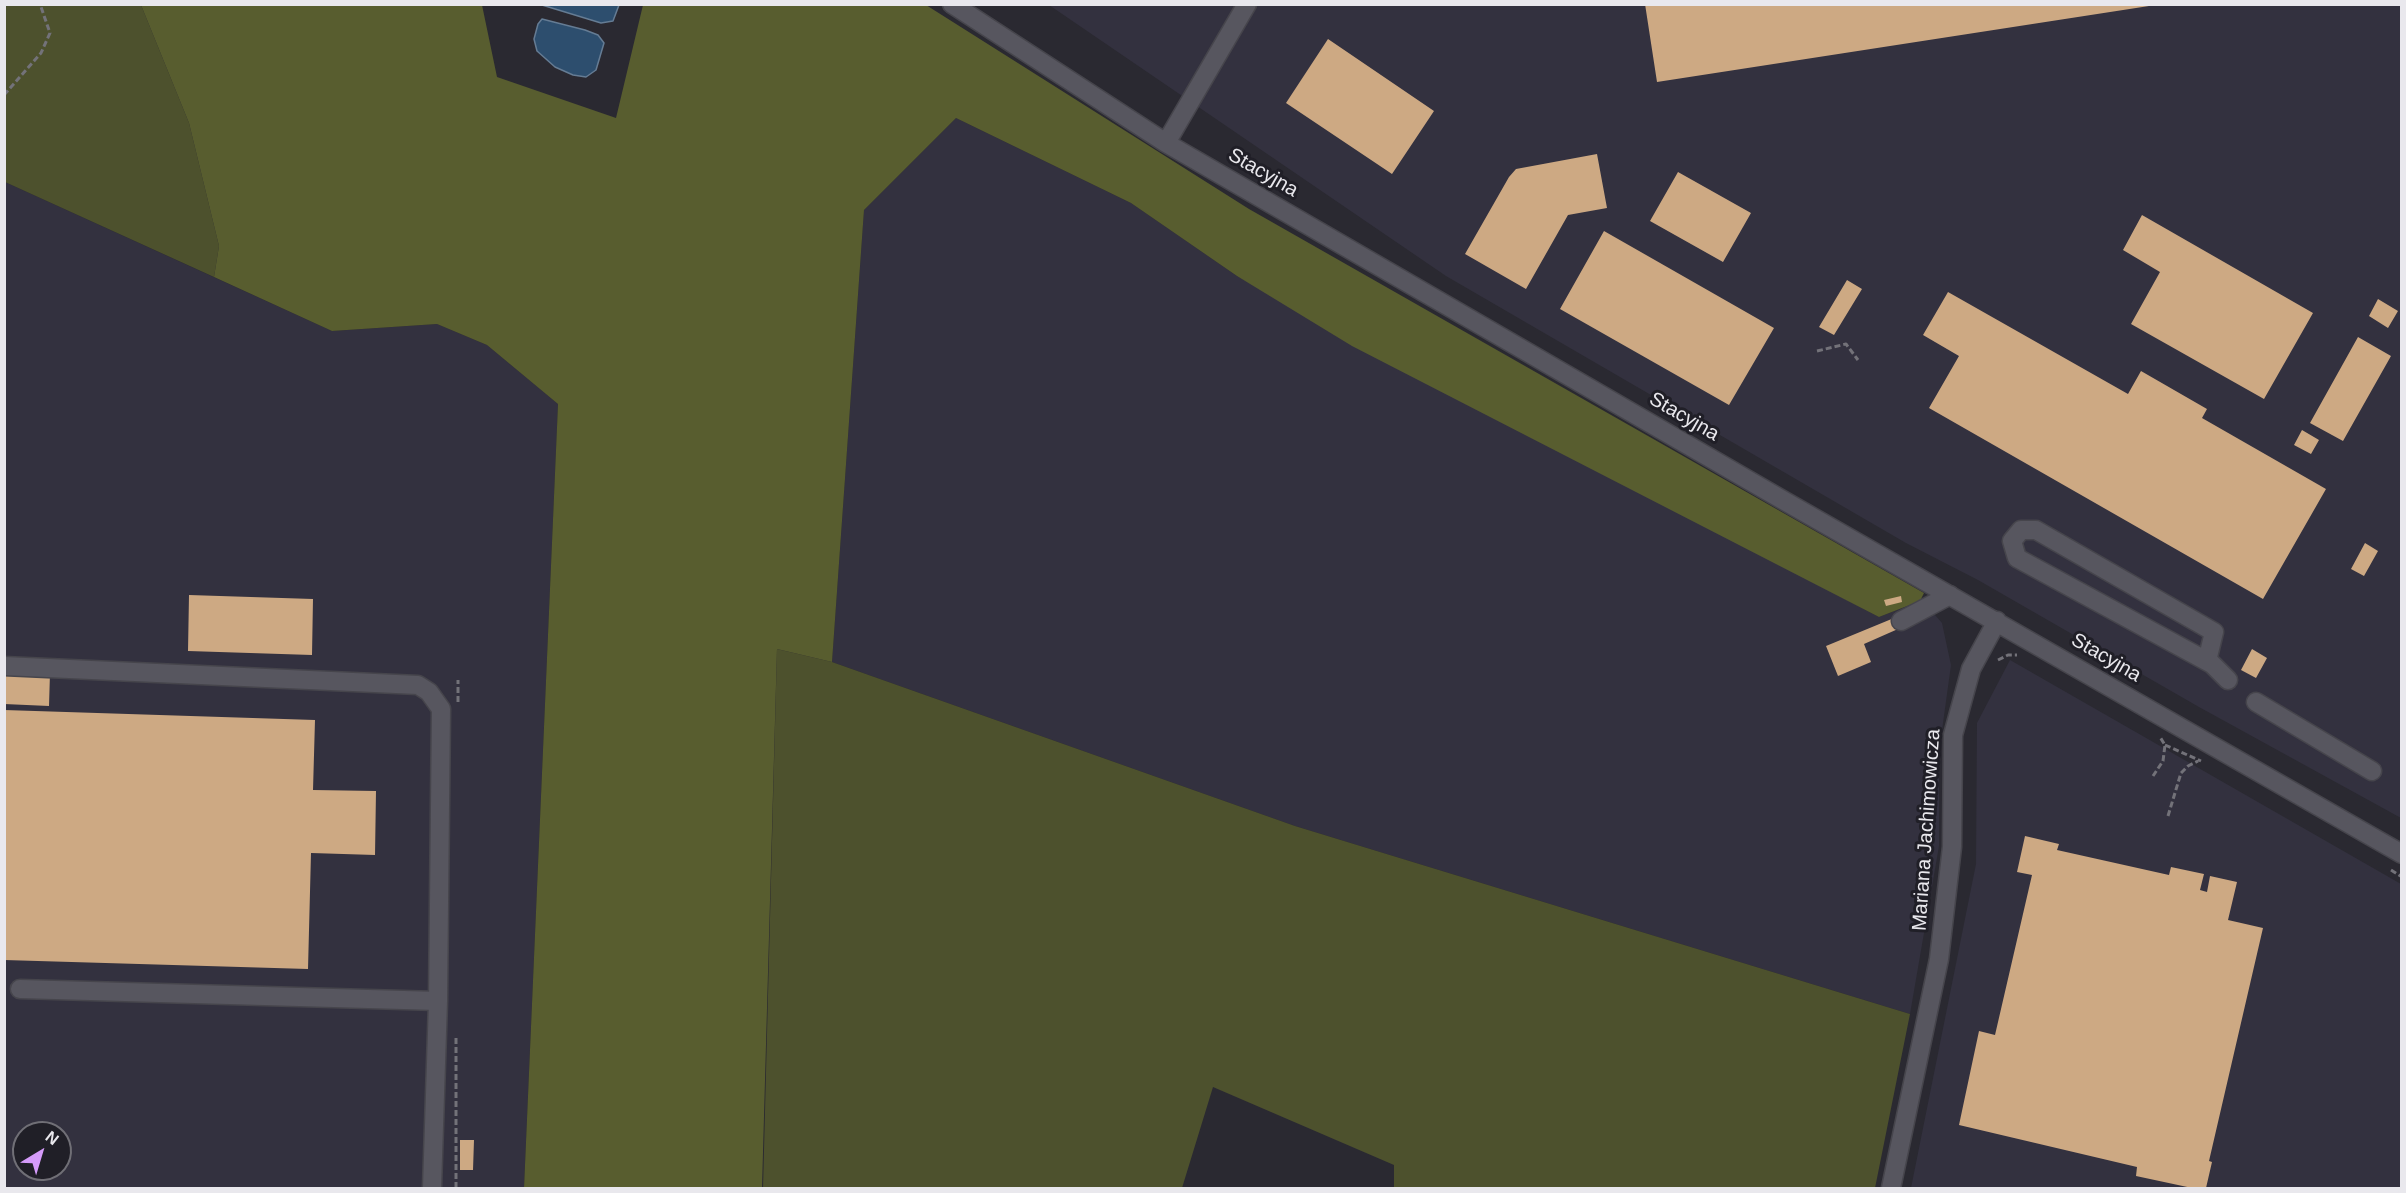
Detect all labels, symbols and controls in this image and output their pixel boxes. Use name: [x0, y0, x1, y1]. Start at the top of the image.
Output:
street label: Stacyjna: [1224, 143, 1302, 203]
street label: Stacyjna: [1645, 387, 1723, 447]
street label: Stacyjna: [2067, 628, 2145, 688]
street label: Mariana Jachimowicza: [1908, 728, 1946, 932]
north arrow: [12, 1121, 72, 1181]
text: N: [42, 1128, 62, 1148]

